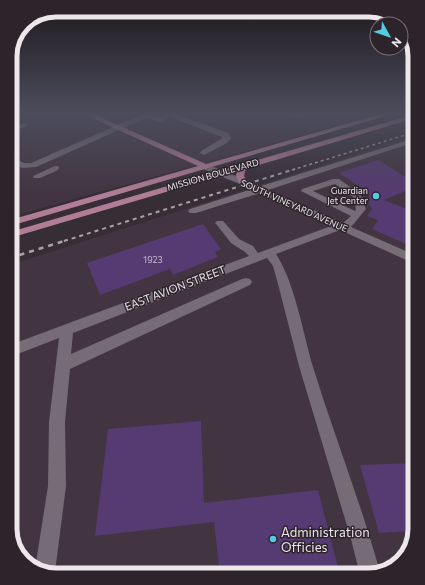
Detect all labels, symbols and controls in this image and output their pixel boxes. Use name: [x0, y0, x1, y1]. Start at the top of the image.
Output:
north arrow: [369, 16, 409, 56]
text: N: [389, 35, 405, 50]
street label: MISSION BOULEVARD: [166, 156, 260, 193]
street label: SOUTH VINEYARD AVENUE: [239, 177, 349, 234]
place label: Guardian Jet Center: [327, 185, 368, 206]
marker: Guardian Jet Center: [371, 191, 381, 201]
house number: 1923: [143, 254, 163, 265]
street label: EAST AVION STREET: [122, 262, 227, 313]
place label: Administration Officies: [281, 524, 370, 555]
marker: Administration Officies: [268, 534, 278, 544]

